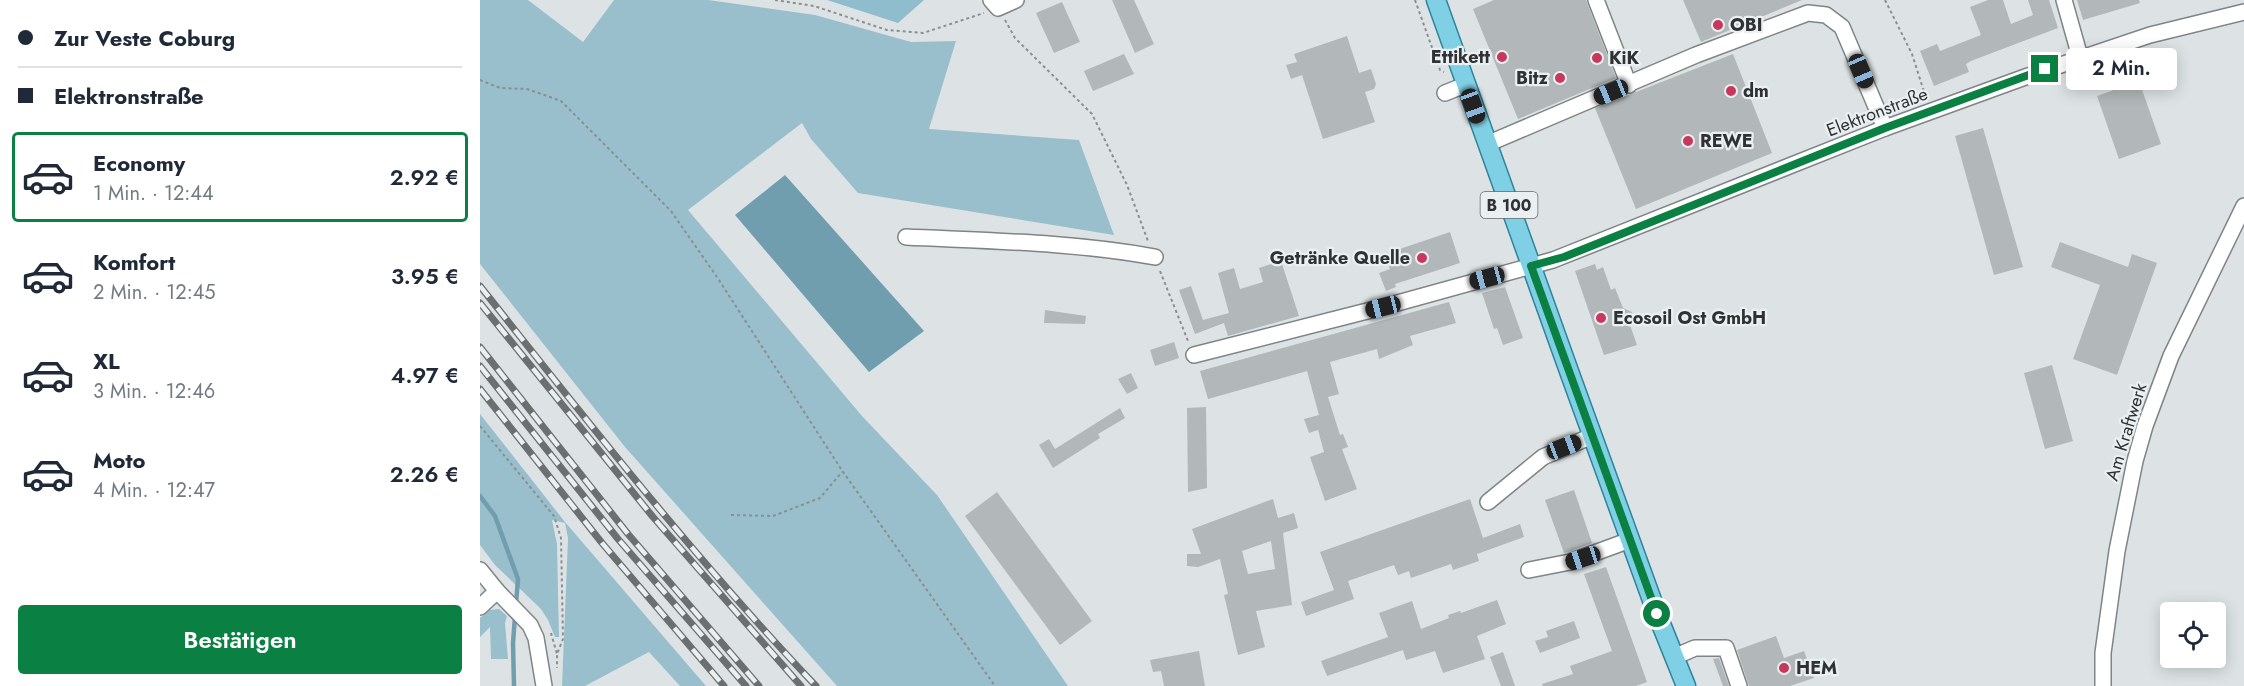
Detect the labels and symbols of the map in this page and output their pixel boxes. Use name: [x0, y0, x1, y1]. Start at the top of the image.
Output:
place label: OBI: [1730, 12, 1763, 38]
marker: OBI: [1711, 18, 1725, 32]
place label: Ettikett: [1431, 44, 1490, 70]
place label: KiK: [1609, 45, 1640, 71]
callout: 2 Min.: [2066, 48, 2177, 90]
marker: Ettikett: [1495, 50, 1509, 64]
marker: KiK: [1590, 51, 1604, 65]
car: [1846, 51, 1876, 91]
route end: [2031, 55, 2058, 82]
place label: Bitz: [1516, 65, 1549, 91]
marker: Bitz: [1553, 71, 1567, 85]
car: [1591, 77, 1631, 107]
place label: dm: [1743, 78, 1769, 104]
street label: Elektronstraße: [1823, 81, 1931, 143]
marker: dm: [1724, 84, 1738, 98]
car: [1458, 86, 1488, 126]
place label: REWE: [1700, 128, 1753, 154]
marker: REWE: [1681, 134, 1695, 148]
road number: B 100: [1480, 192, 1538, 218]
place label: Getränke Quelle: [1270, 245, 1410, 271]
marker: Getränke Quelle: [1415, 251, 1429, 265]
car: [1467, 265, 1507, 291]
car: [1363, 294, 1403, 320]
place label: Ecosoil Ost GmbH: [1613, 305, 1766, 331]
marker: Ecosoil Ost GmbH: [1594, 311, 1608, 325]
street label: Am Kraftwerk: [2099, 380, 2153, 484]
car: [1544, 432, 1584, 462]
car: [1563, 544, 1603, 572]
route start: [1643, 600, 1670, 627]
place label: HEM: [1796, 655, 1837, 681]
marker: HEM: [1777, 661, 1791, 675]

